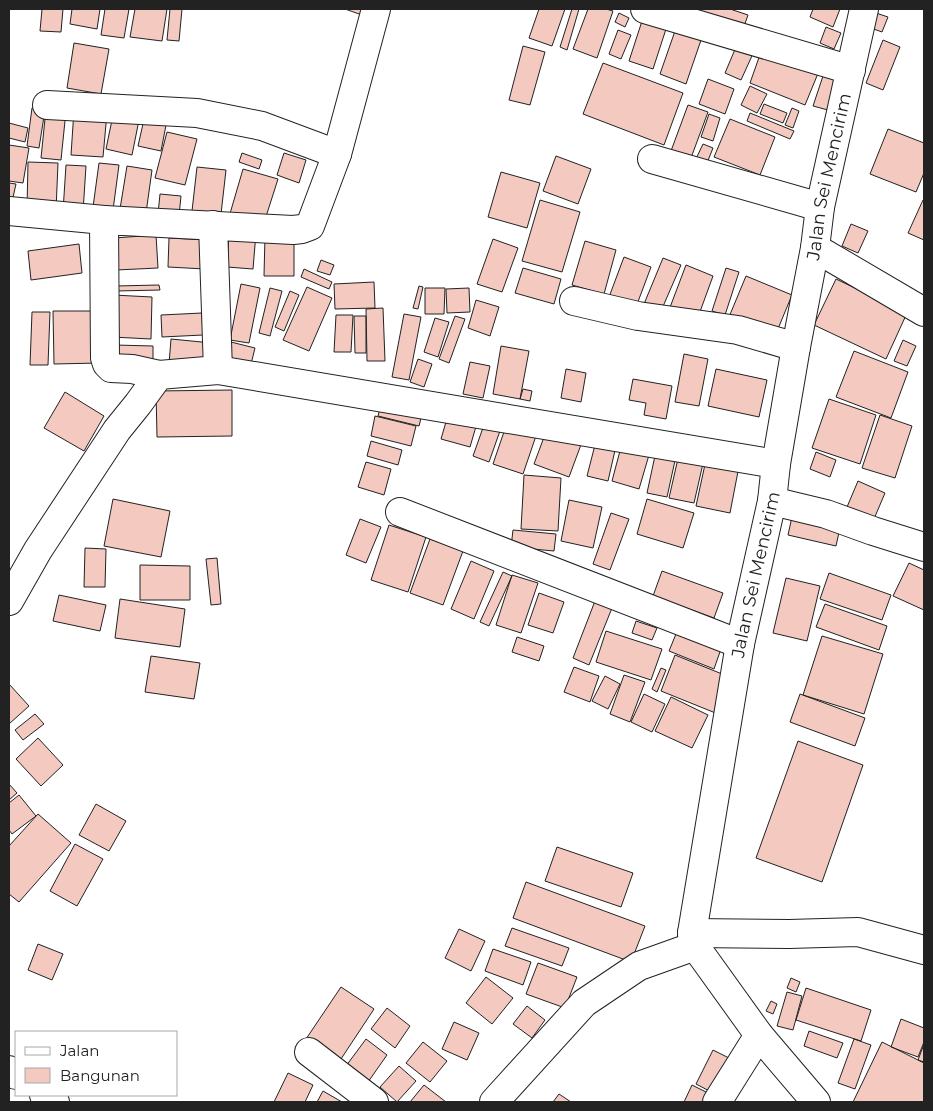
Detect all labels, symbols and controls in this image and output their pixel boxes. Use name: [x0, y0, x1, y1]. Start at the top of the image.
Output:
street label: Jalan Sei Mencirim: [802, 91, 856, 263]
street label: Jalan Sei Mencirim: [727, 489, 785, 660]
legend: [15, 1031, 178, 1096]
text: Jalan: [59, 1041, 99, 1060]
text: Bangunan: [60, 1066, 140, 1085]

